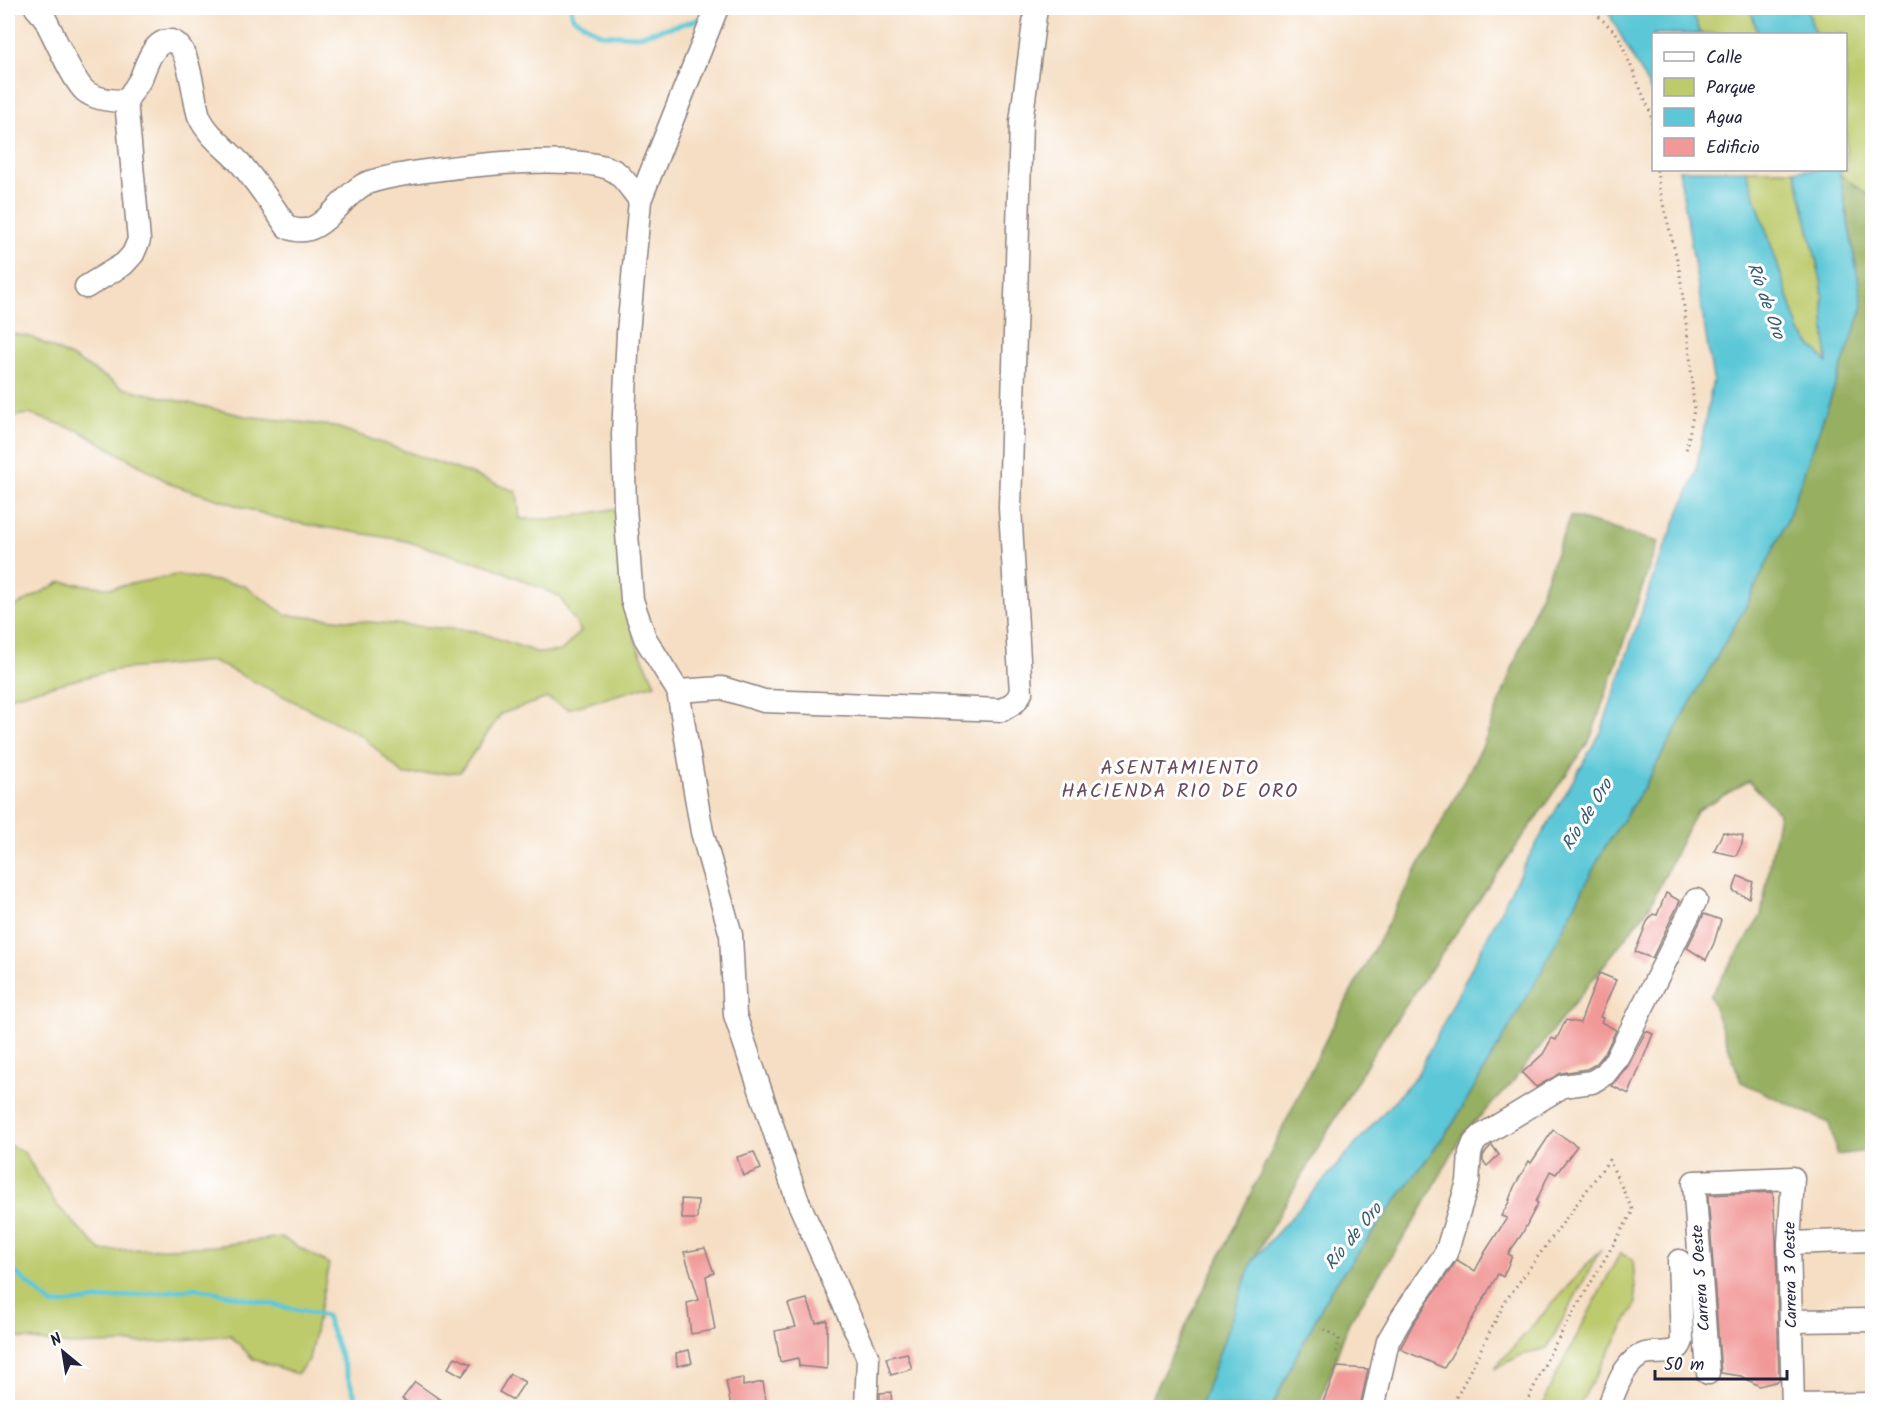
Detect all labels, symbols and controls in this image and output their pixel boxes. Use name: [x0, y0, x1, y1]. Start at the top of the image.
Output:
legend: [1652, 33, 1847, 171]
text: Calle: [1706, 44, 1742, 73]
text: Parque: [1706, 74, 1755, 103]
text: Agua: [1706, 104, 1743, 133]
text: Edificio: [1706, 134, 1760, 163]
water label: Río de Oro: [1738, 259, 1793, 345]
district label: ASENTAMIENTO HACIENDA RIO DE ORO: [1061, 753, 1299, 808]
water label: Río de Oro: [1555, 772, 1622, 856]
water label: Río de Oro: [1318, 1196, 1391, 1277]
street label: Carrera 3 Oeste: [1778, 1221, 1804, 1329]
street label: Carrera 5 Oeste: [1685, 1224, 1717, 1332]
north arrow: [33, 1322, 93, 1382]
text: N: [46, 1327, 67, 1354]
scale bar: [1655, 1343, 1787, 1381]
text: 50 m: [1664, 1351, 1704, 1380]

